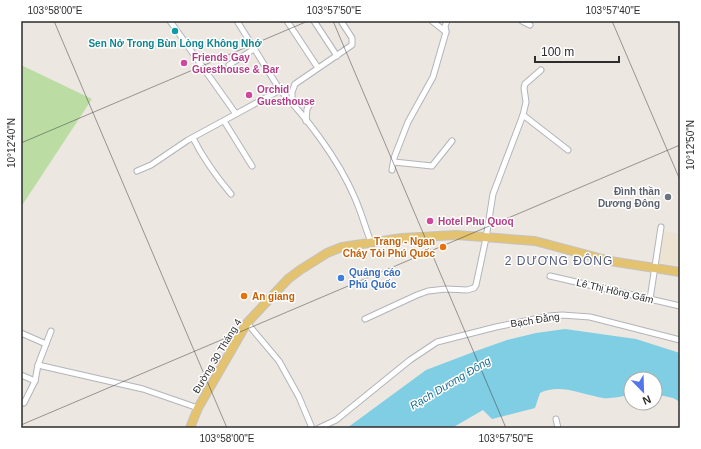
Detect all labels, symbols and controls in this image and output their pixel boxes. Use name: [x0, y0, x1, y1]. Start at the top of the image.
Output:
text: 103°58'00"E: [27, 5, 83, 16]
text: 103°57'50"E: [306, 5, 362, 16]
text: 103°57'40"E: [585, 5, 641, 16]
marker: Sen Nở Trong Bùn Lòng Không Nhớ: [170, 26, 180, 36]
place label: Sen Nở Trong Bùn Lòng Không Nhớ: [88, 38, 262, 49]
scale bar: [535, 38, 619, 64]
text: 100 m: [541, 45, 574, 59]
place label: Friends Gay Guesthouse & Bar: [192, 52, 279, 75]
marker: Friends Gay Guesthouse & Bar: [179, 58, 189, 68]
place label: Orchid Guesthouse: [257, 84, 315, 107]
marker: Orchid Guesthouse: [244, 90, 254, 100]
text: 10°12'40"N: [6, 118, 17, 168]
text: 10°12'50"N: [685, 120, 696, 170]
place label: Đình thần Dương Đông: [598, 186, 660, 209]
marker: Đình thần Dương Đông: [663, 192, 673, 202]
marker: Hotel Phu Quoq: [425, 216, 435, 226]
place label: Hotel Phu Quoq: [438, 216, 514, 227]
place label: Trang - Ngan Cháy Tỏi Phú Quốc: [343, 236, 435, 259]
marker: Trang - Ngan Cháy Tỏi Phú Quốc: [438, 242, 448, 252]
district label: 2 DƯƠNG ĐÔNG: [505, 253, 613, 268]
place label: Quảng cáo Phú Quốc: [349, 267, 401, 290]
marker: Quảng cáo Phú Quốc: [336, 273, 346, 283]
street label: Lê Thị Hồng Gấm: [575, 277, 655, 305]
marker: An giang: [239, 291, 249, 301]
place label: An giang: [252, 291, 295, 302]
street label: Bạch Đằng: [510, 310, 560, 329]
street label: Đường 30 Tháng 4: [190, 316, 244, 395]
water label: Rạch Dương Đông: [408, 354, 493, 412]
north arrow: [623, 371, 663, 411]
text: N: [641, 393, 653, 407]
text: 103°58'00"E: [199, 433, 255, 444]
text: 103°57'50"E: [478, 433, 534, 444]

